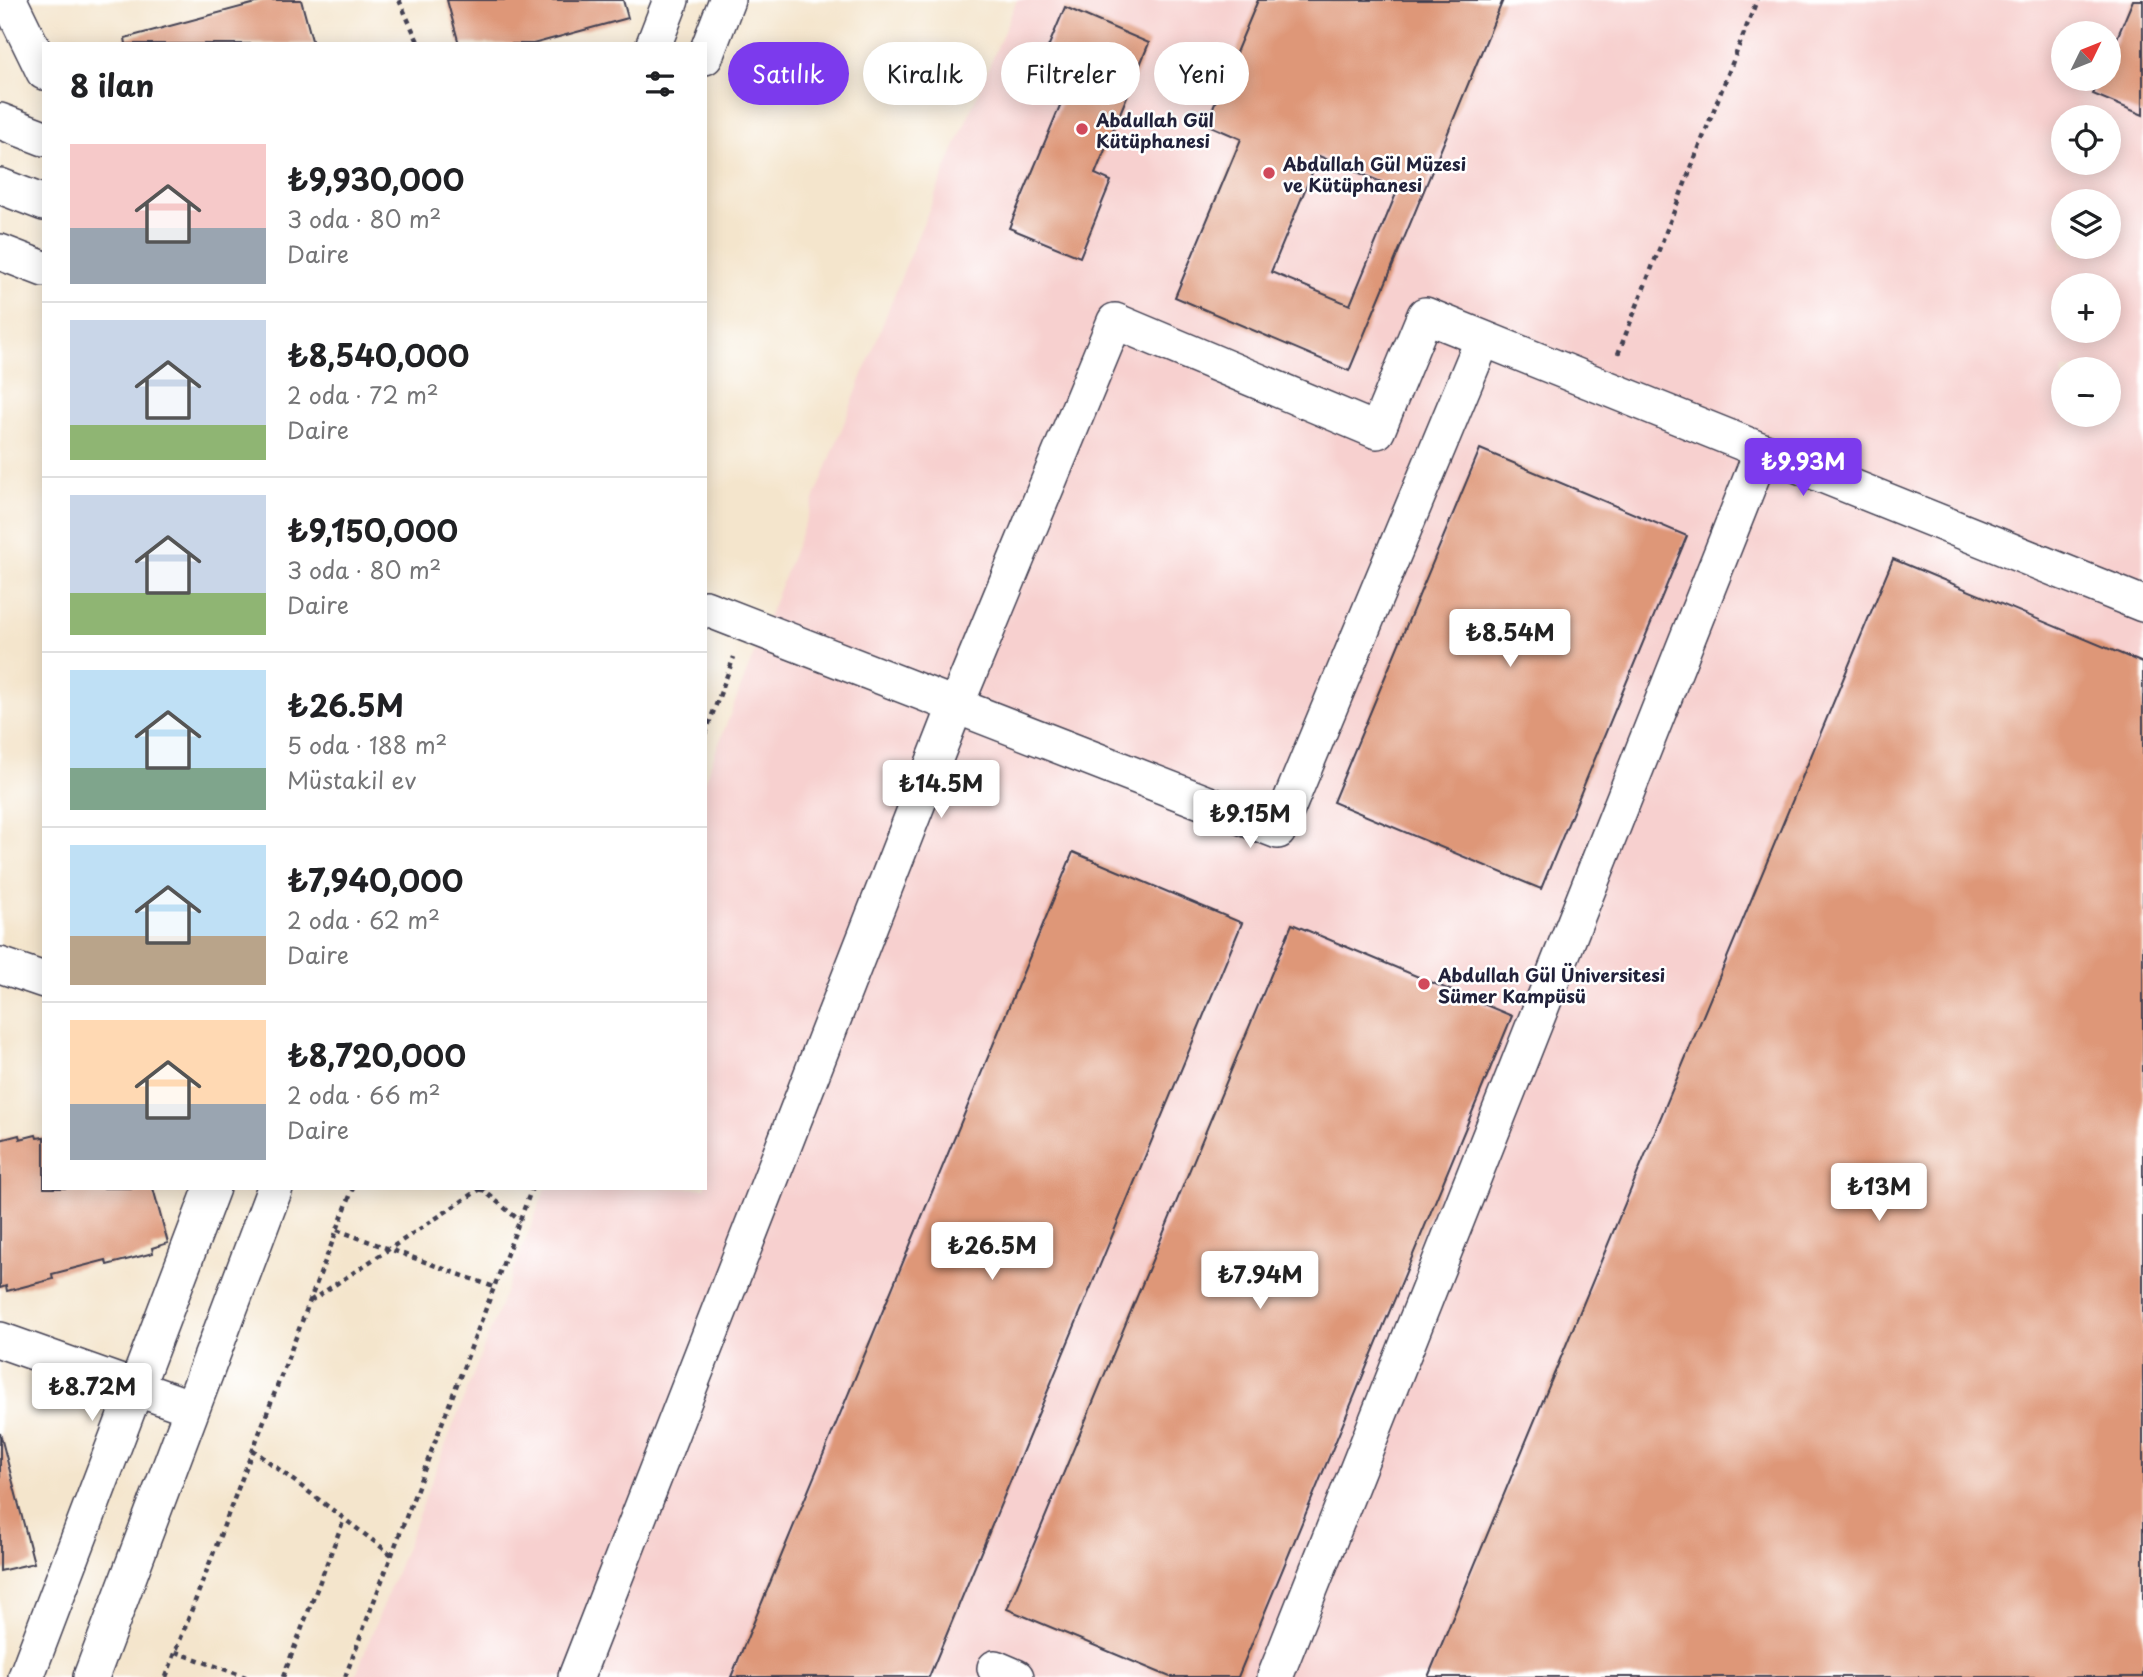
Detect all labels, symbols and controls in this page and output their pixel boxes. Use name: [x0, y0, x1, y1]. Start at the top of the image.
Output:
north arrow: [2051, 21, 2121, 91]
map controls: [2051, 21, 2121, 427]
chip: Satılık: [728, 42, 849, 105]
chip: Kiralık: [863, 42, 987, 105]
chip: Filtreler: [1001, 42, 1140, 105]
chip: Yeni: [1154, 42, 1249, 105]
text: 8 ilan: [70, 62, 154, 107]
icon: filters: [641, 65, 679, 103]
button: locate: [2051, 105, 2121, 175]
place label: Abdullah Gül Kütüphanesi: [1095, 106, 1214, 154]
marker: Abdullah Gül Kütüphanesi: [1074, 121, 1090, 137]
place label: Abdullah Gül Müzesi ve Kütüphanesi: [1282, 150, 1466, 198]
text: ₺9,930,000: [287, 156, 464, 201]
marker: Abdullah Gül Müzesi ve Kütüphanesi: [1261, 165, 1277, 181]
icon: home: [126, 172, 210, 256]
button: layers: [2051, 189, 2121, 259]
text: 3 oda · 80 m²: [287, 201, 441, 236]
text: Daire: [287, 236, 349, 271]
button: +: [2051, 273, 2121, 343]
text: ₺8,540,000: [287, 332, 469, 377]
icon: home: [126, 348, 210, 432]
button: −: [2051, 357, 2121, 427]
text: 2 oda · 72 m²: [287, 377, 439, 412]
text: Daire: [287, 412, 349, 447]
pin: ₺9.93M: [1746, 438, 1860, 498]
text: ₺9.93M: [1761, 443, 1845, 478]
text: ₺9,150,000: [287, 507, 458, 552]
icon: home: [126, 523, 210, 607]
text: 3 oda · 80 m²: [287, 552, 441, 587]
text: Daire: [287, 587, 349, 622]
pin: ₺8.54M: [1453, 610, 1567, 669]
text: ₺8.54M: [1465, 614, 1555, 649]
text: ₺26.5M: [287, 682, 404, 727]
icon: home: [126, 698, 210, 782]
text: 5 oda · 188 m²: [287, 727, 447, 762]
pin: ₺14.5M: [884, 760, 998, 820]
text: Müstakil ev: [287, 762, 416, 797]
text: ₺14.5M: [899, 765, 983, 800]
pin: ₺9.15M: [1193, 790, 1307, 850]
text: ₺9.15M: [1209, 795, 1291, 830]
text: ₺7,940,000: [287, 857, 463, 902]
icon: home: [126, 873, 210, 957]
text: 2 oda · 62 m²: [287, 902, 440, 937]
text: Daire: [287, 937, 349, 972]
place label: Abdullah Gül Üniversitesi Sümer Kampüsü: [1437, 961, 1665, 1009]
marker: Abdullah Gül Üniversitesi Sümer Kampüsü: [1416, 976, 1432, 992]
text: ₺8,720,000: [287, 1032, 466, 1077]
icon: home: [126, 1048, 210, 1132]
text: 2 oda · 66 m²: [287, 1077, 441, 1112]
text: Daire: [287, 1112, 349, 1147]
pin: ₺13M: [1838, 1164, 1920, 1223]
text: ₺13M: [1847, 1168, 1911, 1203]
pin: ₺26.5M: [935, 1222, 1049, 1282]
text: ₺26.5M: [947, 1227, 1037, 1262]
pin: ₺7.94M: [1203, 1252, 1317, 1311]
text: ₺7.94M: [1217, 1256, 1303, 1291]
pin: ₺8.72M: [35, 1364, 149, 1423]
text: ₺8.72M: [48, 1368, 136, 1403]

